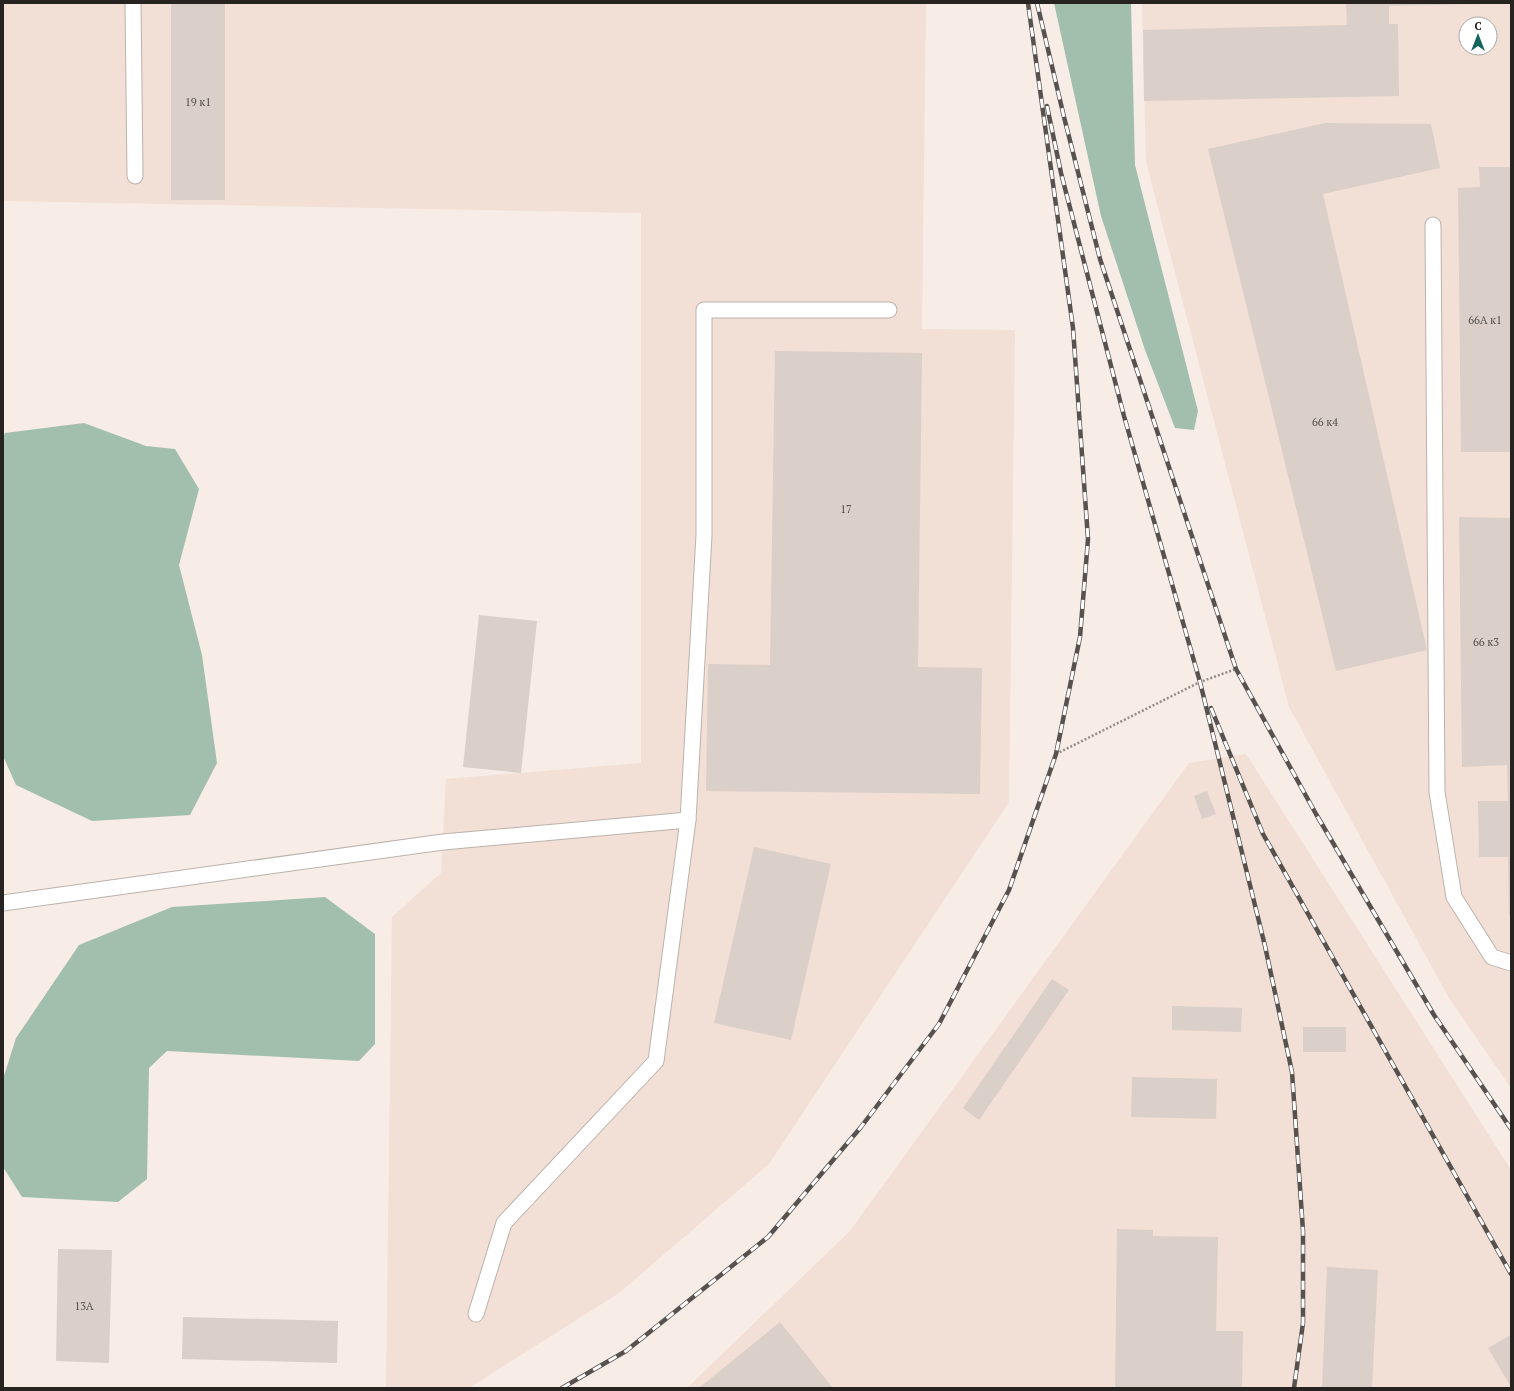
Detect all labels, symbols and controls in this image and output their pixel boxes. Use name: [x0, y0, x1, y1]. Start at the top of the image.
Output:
north arrow: [1458, 16, 1498, 56]
text: С: [1474, 19, 1482, 33]
house number: 19 к1: [185, 95, 211, 109]
house number: 66А к1: [1468, 313, 1502, 327]
house number: 66 к4: [1312, 415, 1338, 429]
house number: 17: [840, 502, 852, 516]
house number: 66 к3: [1473, 635, 1499, 649]
house number: 13А: [74, 1299, 94, 1313]

